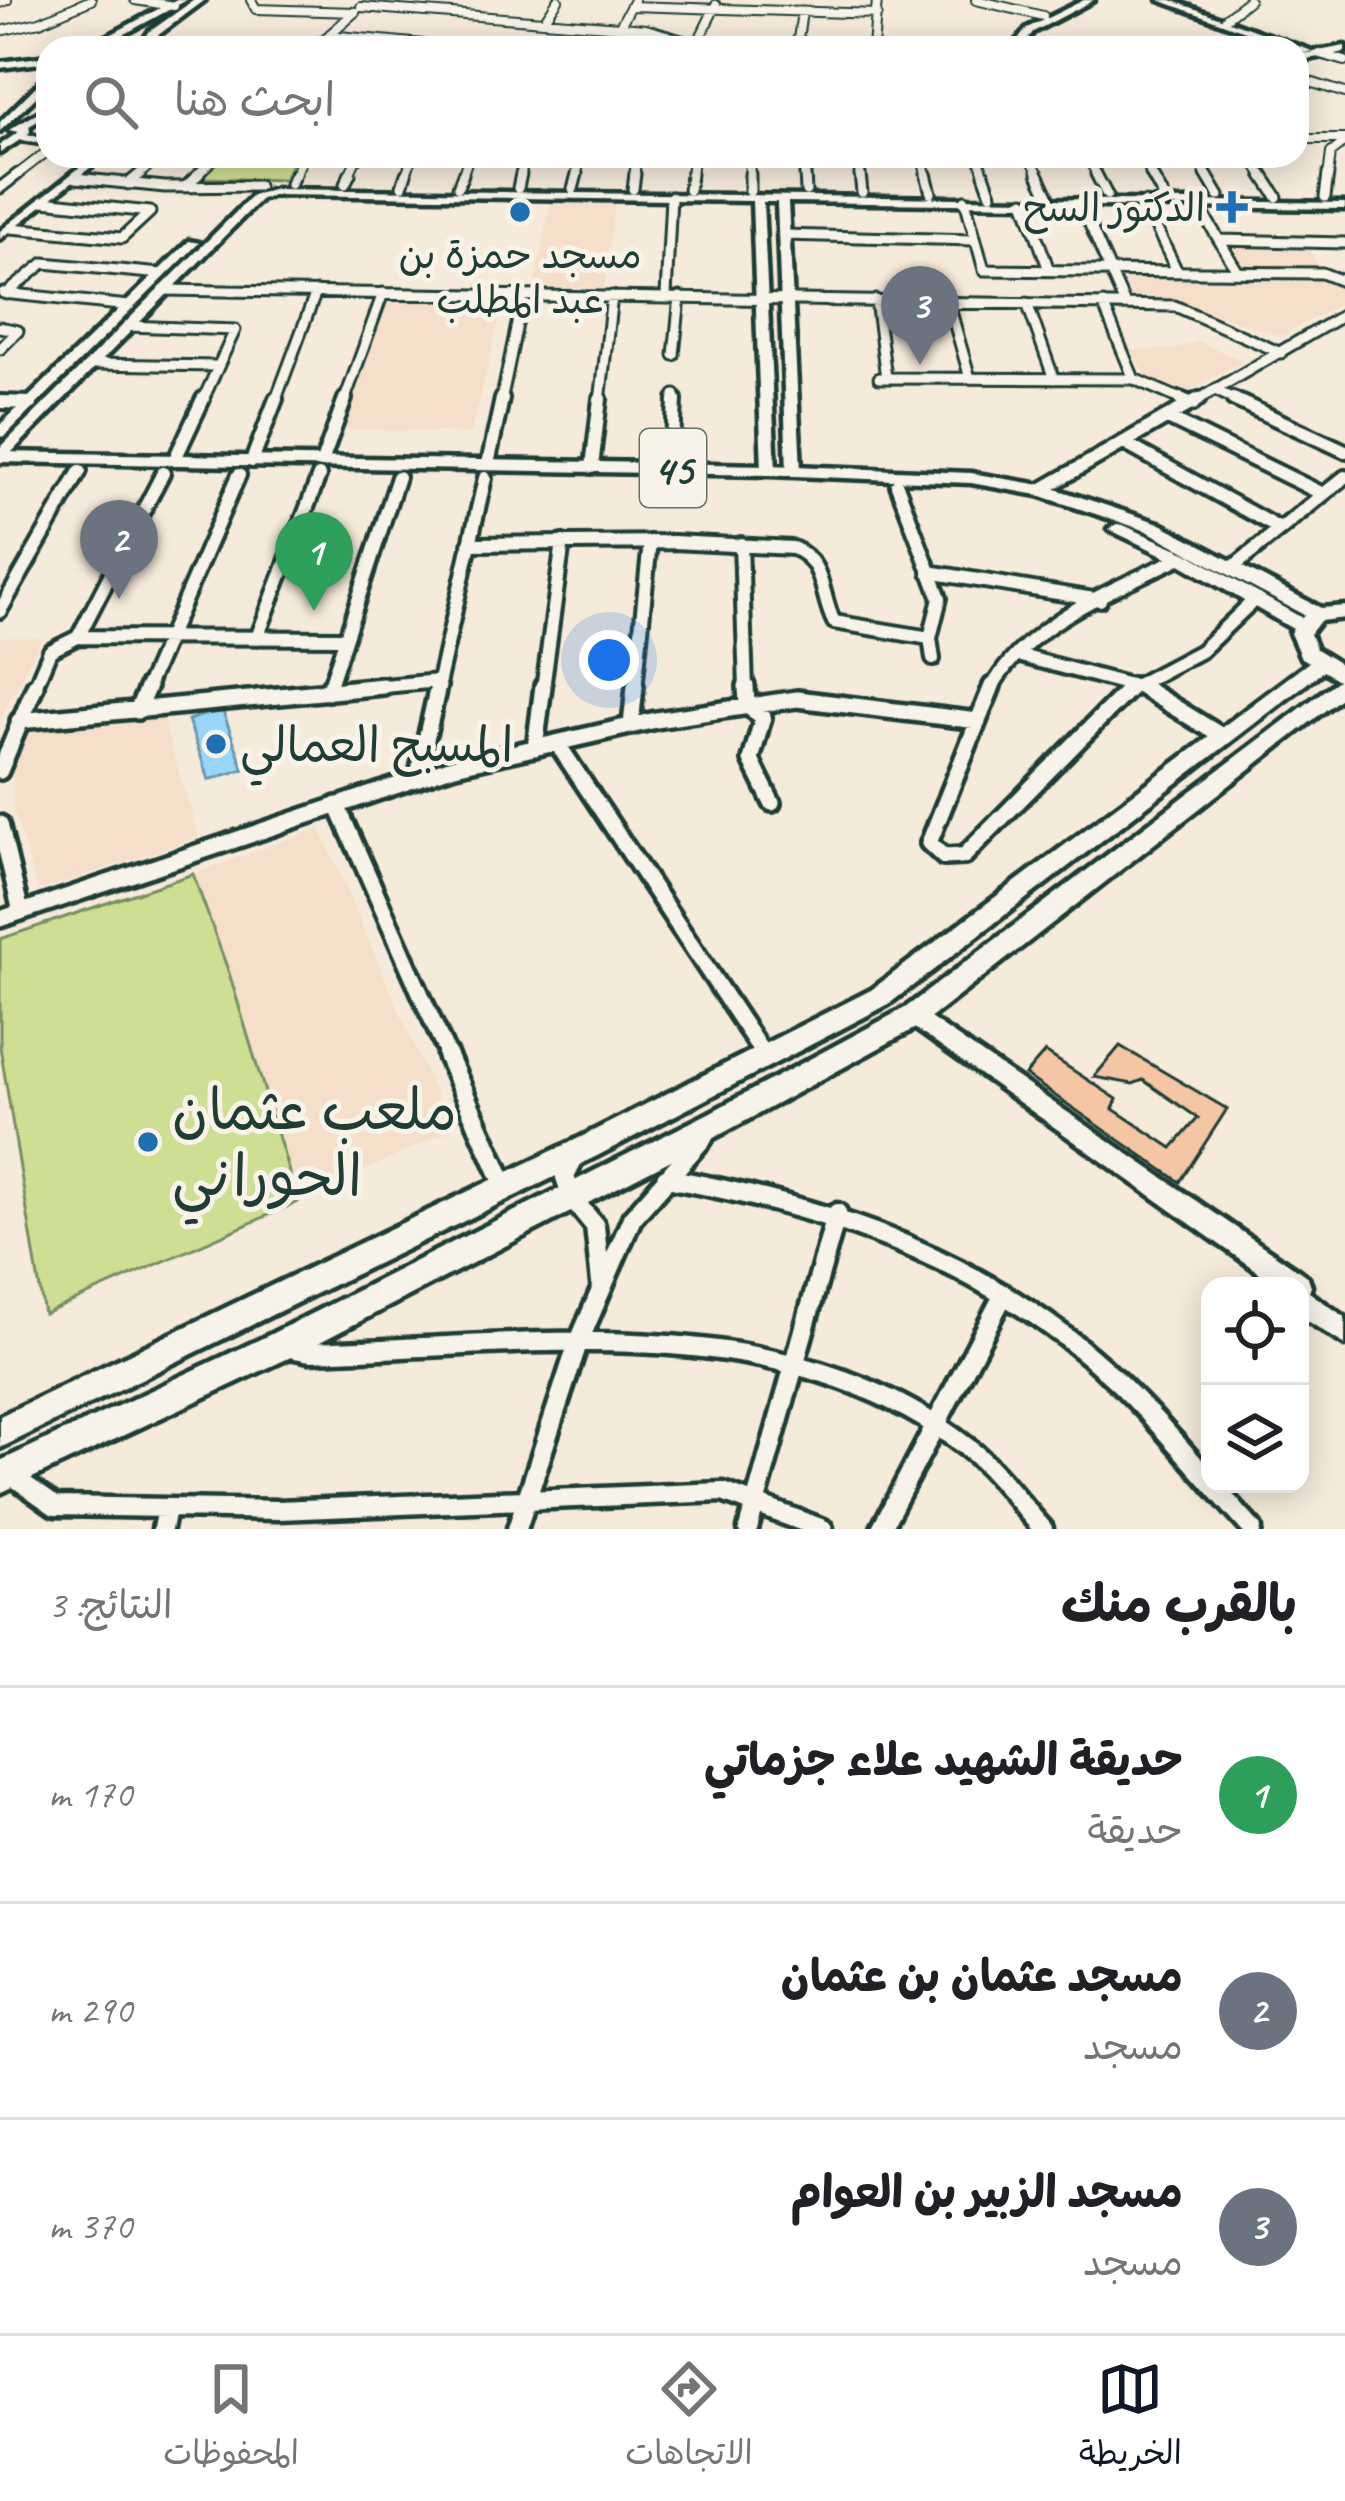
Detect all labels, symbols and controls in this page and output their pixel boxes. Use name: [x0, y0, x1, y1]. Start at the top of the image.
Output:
search box: [36, 36, 1309, 168]
icon: search: [78, 69, 144, 135]
text: ابحث هنا: [174, 72, 335, 129]
place label: الدكتور السح: [1023, 184, 1205, 234]
marker: الدكتور السح: [1216, 191, 1248, 223]
marker: مسجد حمزة بن عبد المطلب: [507, 199, 533, 225]
place label: مسجد حمزة بن عبد المطلب: [398, 231, 642, 325]
pin: 3: [881, 266, 959, 365]
road number: 45: [640, 429, 706, 507]
pin: 2: [80, 500, 158, 599]
pin: 1: [275, 512, 353, 611]
your location: [579, 630, 639, 690]
place label: المسبح العمالي: [240, 715, 513, 786]
marker: المسبح العمالي: [203, 731, 229, 757]
place label: ملعب عثمان الحوراني: [172, 1074, 457, 1225]
marker: ملعب عثمان الحوراني: [135, 1129, 161, 1155]
map controls: [1201, 1277, 1309, 1493]
button: locate: [1201, 1277, 1309, 1385]
button: layers: [1201, 1385, 1309, 1493]
text: بالقرب منك: [1061, 1572, 1297, 1636]
text: النتائج: 3: [48, 1581, 173, 1630]
text: حديقة الشهيد علاء جزماتي: [704, 1732, 1183, 1789]
text: 170 m: [48, 1770, 132, 1819]
text: 1: [1249, 1770, 1267, 1819]
text: حديقة: [1087, 1806, 1183, 1855]
text: مسجد عثمان بن عثمان: [781, 1948, 1183, 2005]
text: 290 m: [48, 1986, 132, 2035]
text: 2: [1249, 1986, 1267, 2035]
text: مسجد: [1083, 2022, 1183, 2071]
text: مسجد الزبير بن العوام: [791, 2164, 1183, 2221]
text: 370 m: [48, 2202, 132, 2251]
text: 3: [1249, 2202, 1267, 2251]
text: مسجد: [1083, 2238, 1183, 2287]
tab: المحفوظات: [163, 2356, 299, 2482]
tab: الاتجاهات: [625, 2356, 753, 2482]
tab: الخريطة: [1079, 2356, 1182, 2482]

